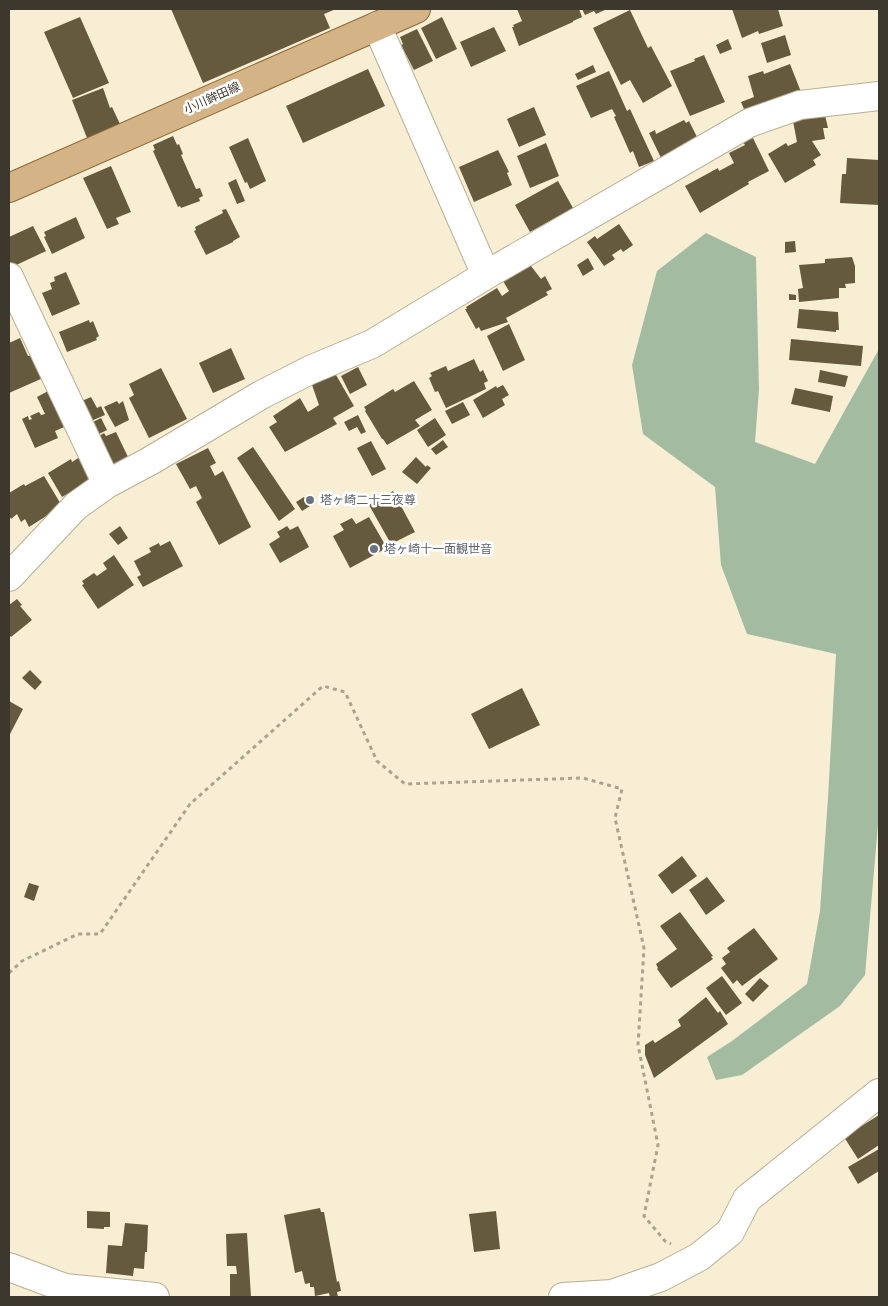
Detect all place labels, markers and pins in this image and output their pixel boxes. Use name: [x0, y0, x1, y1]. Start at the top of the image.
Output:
place label: 塔ヶ崎二十三夜尊: [320, 493, 416, 507]
marker: 塔ヶ崎二十三夜尊: [304, 494, 316, 506]
place label: 塔ヶ崎十一面観世音: [384, 542, 492, 556]
marker: 塔ヶ崎十一面観世音: [368, 543, 380, 555]

